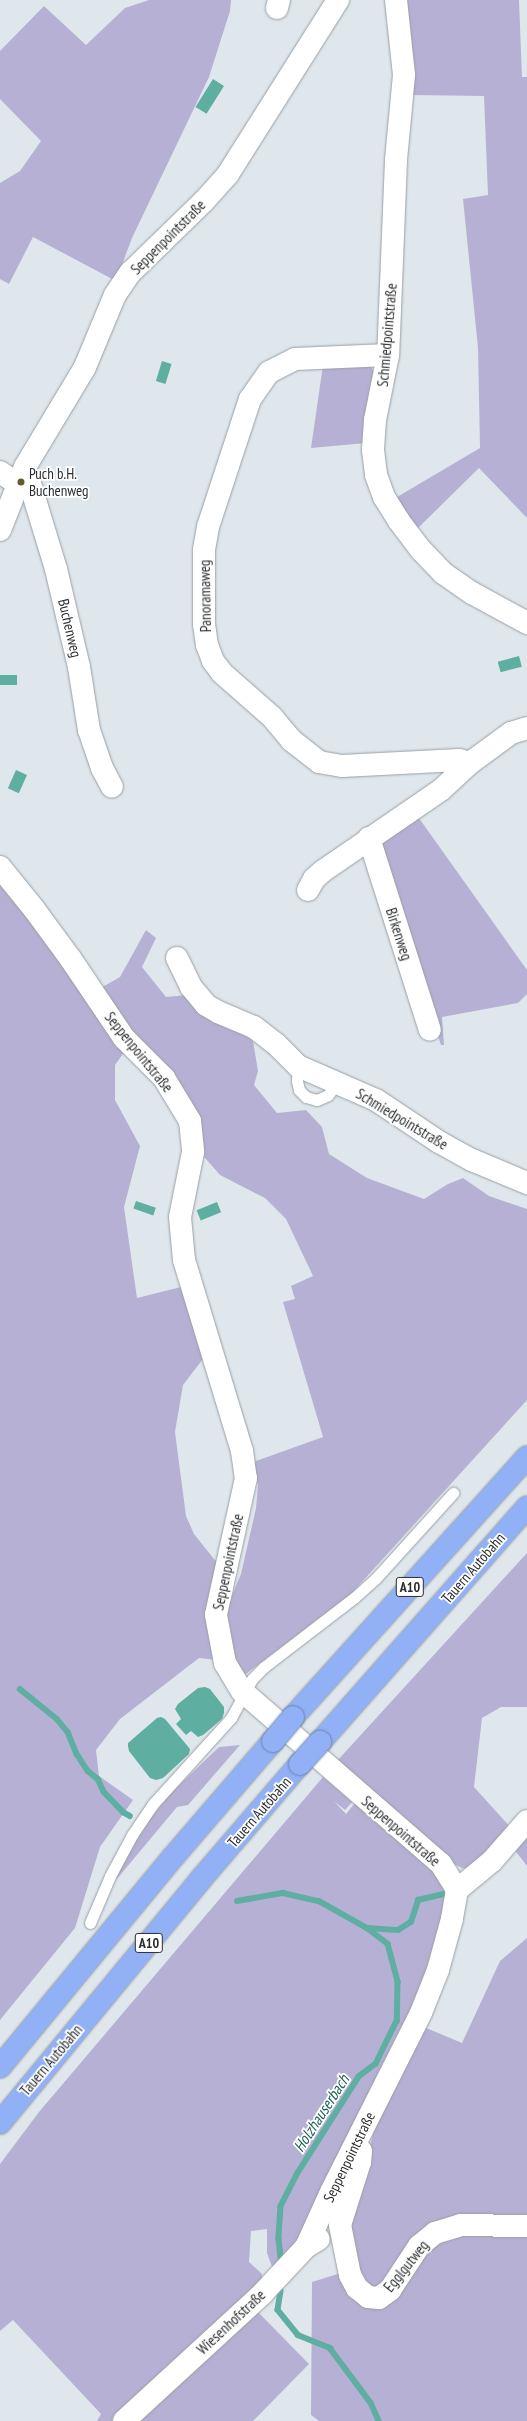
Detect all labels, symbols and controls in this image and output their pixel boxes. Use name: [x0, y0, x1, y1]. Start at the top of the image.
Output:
street label: Seppenpointstraße: [127, 196, 209, 278]
street label: Schmiedpointstraße: [374, 282, 400, 388]
place label: Puch b.H. Buchenweg: [29, 464, 89, 499]
marker: Puch b.H. Buchenweg: [16, 477, 26, 487]
street label: Panoramaweg: [195, 560, 215, 632]
street label: Buchenweg: [55, 597, 85, 659]
street label: Birkenweg: [382, 905, 416, 963]
street label: Seppenpointstraße: [101, 1008, 177, 1096]
street label: Schmiedpointstraße: [353, 1085, 451, 1153]
street label: Seppenpointstraße: [209, 1512, 247, 1612]
street label: Tauern Autobahn: [437, 1529, 509, 1607]
road number: A10: [395, 1575, 425, 1599]
street label: Tauern Autobahn: [223, 1773, 295, 1851]
street label: Seppenpointstraße: [358, 1792, 444, 1870]
road number: A10: [134, 1931, 164, 1955]
street label: Tauern Autobahn: [16, 2021, 86, 2099]
water label: Holzhauserbach: [289, 2071, 353, 2155]
street label: Seppenpointstraße: [319, 2109, 379, 2205]
street label: Egglgutweg: [380, 2237, 432, 2295]
street label: Wiesenhofstraße: [193, 2286, 269, 2358]

